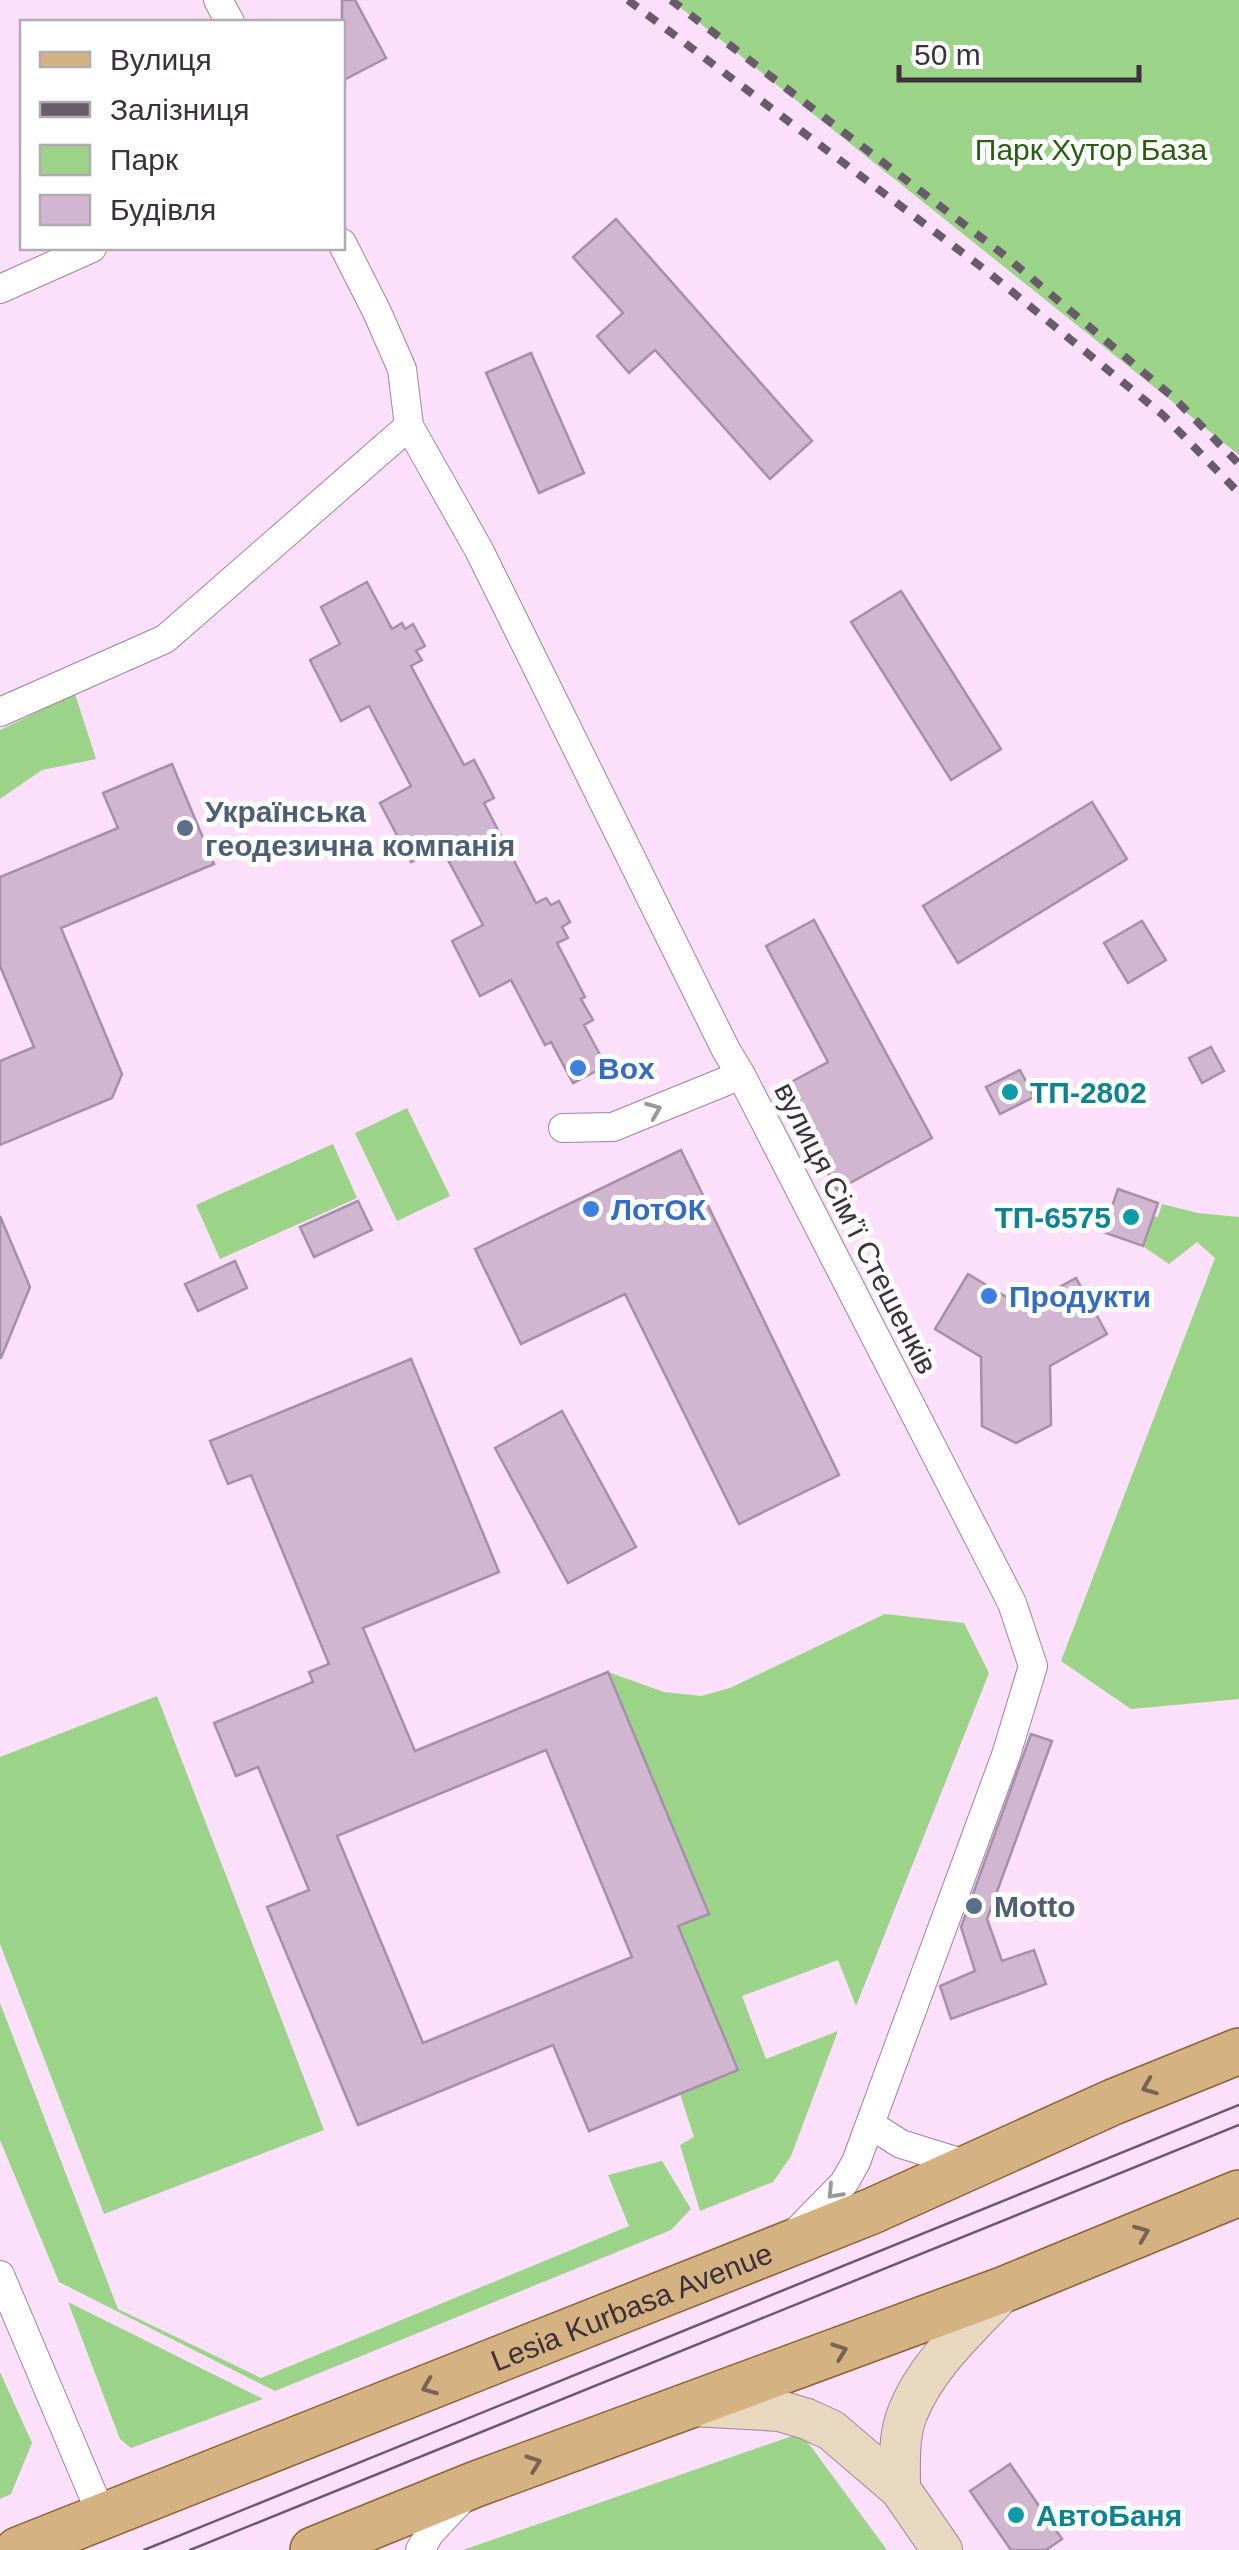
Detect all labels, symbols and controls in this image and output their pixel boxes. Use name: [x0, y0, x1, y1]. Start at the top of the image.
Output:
legend: [20, 20, 345, 250]
scale bar: [899, 20, 1139, 82]
text: 50 m: [914, 38, 981, 71]
text: Вулиця: [110, 43, 212, 76]
text: Залізниця: [110, 93, 249, 126]
park label: Парк Хутор База: [975, 133, 1207, 166]
text: Парк: [110, 143, 179, 176]
text: Будівля: [110, 193, 216, 226]
place label: Українська геодезична компанія: [205, 795, 515, 862]
marker: Українська геодезична компанія: [174, 817, 196, 839]
place label: Box: [598, 1052, 655, 1085]
marker: Box: [567, 1057, 589, 1079]
place label: ТП-2802: [1030, 1076, 1147, 1109]
street label: вулиця Сімʼї Стешенків: [768, 1077, 944, 1379]
marker: ТП-2802: [999, 1081, 1021, 1103]
one-way arrow: [644, 1102, 661, 1122]
place label: ЛотОК: [611, 1193, 707, 1226]
marker: ЛотОК: [580, 1198, 602, 1220]
place label: ТП-6575: [994, 1201, 1111, 1234]
marker: ТП-6575: [1120, 1206, 1142, 1228]
place label: Продукти: [1009, 1280, 1151, 1313]
marker: Продукти: [978, 1285, 1000, 1307]
place label: Motto: [994, 1890, 1076, 1923]
marker: Motto: [963, 1895, 985, 1917]
one-way arrow: [1141, 2076, 1158, 2096]
one-way arrow: [828, 2180, 846, 2199]
one-way arrow: [1132, 2225, 1150, 2245]
street label: Lesia Kurbasa Avenue: [486, 2236, 777, 2377]
one-way arrow: [830, 2342, 847, 2363]
one-way arrow: [421, 2376, 439, 2396]
one-way arrow: [525, 2454, 542, 2475]
place label: АвтоБаня: [1036, 2499, 1182, 2532]
marker: АвтоБаня: [1005, 2504, 1027, 2526]

